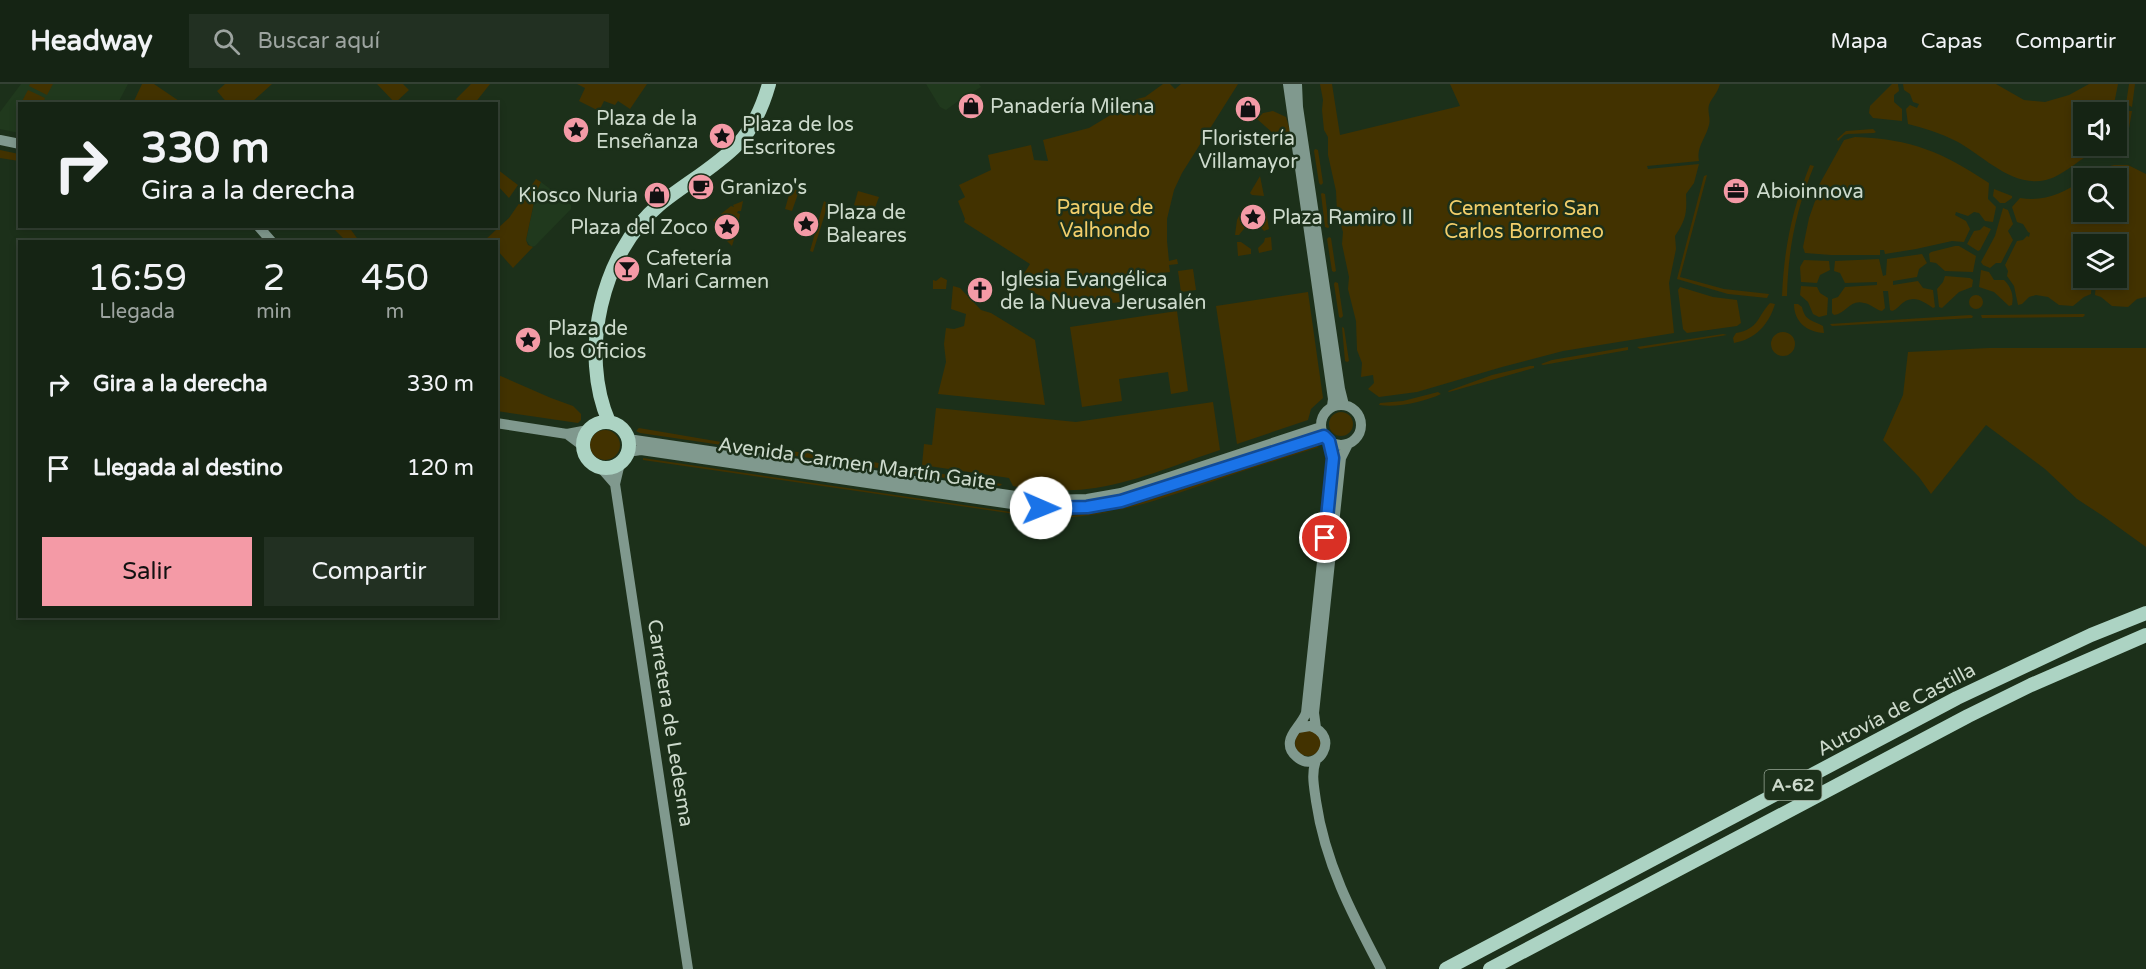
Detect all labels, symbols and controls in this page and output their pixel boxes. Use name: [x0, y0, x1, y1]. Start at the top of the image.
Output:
search box: [189, 14, 609, 68]
text: Headway: [30, 24, 153, 58]
icon: search: [210, 25, 243, 58]
text: Buscar aquí: [258, 28, 380, 54]
text: Mapa: [1831, 29, 1888, 54]
text: Capas: [1921, 29, 1982, 54]
text: Compartir: [2015, 29, 2116, 54]
shop icon: Panadería Milena: [956, 91, 986, 121]
shop icon: Floristería Villamayor: [1233, 94, 1263, 124]
place label: Panadería Milena: [990, 95, 1154, 119]
map controls: [2073, 102, 2127, 288]
button: sound: [2073, 102, 2127, 156]
place label: Plaza de la Enseñanza: [596, 107, 699, 154]
place label: Plaza de los Escritores: [742, 113, 854, 160]
place icon: Plaza de la Enseñanza: [561, 115, 591, 145]
place icon: Plaza de los Escritores: [707, 121, 737, 151]
text: 330 m: [141, 123, 270, 174]
icon: right: [42, 126, 120, 204]
place label: Floristería Villamayor: [1198, 127, 1298, 174]
button: search: [2073, 168, 2127, 222]
cafe icon: Granizo's: [686, 172, 716, 202]
text: Gira a la derecha: [141, 174, 355, 207]
place label: Granizo's: [720, 176, 807, 200]
office icon: Abioinnova: [1721, 176, 1751, 206]
shop icon: Kiosco Nuria: [642, 180, 672, 210]
place label: Abioinnova: [1756, 180, 1864, 204]
place label: Kiosco Nuria: [518, 184, 638, 208]
park label: Parque de Valhondo: [1057, 196, 1153, 243]
park label: Cementerio San Carlos Borromeo: [1444, 197, 1604, 244]
place label: Plaza de Baleares: [826, 201, 907, 248]
place icon: Plaza Ramiro II: [1238, 202, 1268, 232]
place label: Plaza Ramiro II: [1272, 206, 1413, 230]
place icon: Plaza de Baleares: [791, 209, 821, 239]
place icon: Plaza del Zoco: [712, 212, 742, 242]
place label: Plaza del Zoco: [570, 216, 708, 240]
button: layers: [2073, 234, 2127, 288]
place label: Cafetería Mari Carmen: [646, 247, 769, 294]
bar icon: Cafetería Mari Carmen: [612, 254, 642, 284]
text: 16:59: [87, 257, 187, 300]
text: 2: [263, 257, 285, 300]
text: 450: [361, 257, 429, 300]
place label: Iglesia Evangélica de la Nueva Jerusalén: [1000, 268, 1206, 315]
church icon: Iglesia Evangélica de la Nueva Jerusalén: [965, 275, 995, 305]
text: Llegada: [99, 300, 175, 324]
text: min: [256, 300, 292, 324]
text: m: [386, 300, 404, 324]
place label: Plaza de los Oficios: [548, 317, 646, 364]
place icon: Plaza de los Oficios: [513, 325, 543, 355]
icon: right: [42, 368, 75, 401]
text: Gira a la derecha: [93, 371, 268, 397]
text: 330 m: [407, 371, 474, 397]
street label: Avenida Carmen Martín Gaite: [716, 433, 997, 495]
icon: arrive: [42, 452, 75, 485]
text: Llegada al destino: [93, 455, 283, 481]
text: 120 m: [407, 455, 474, 481]
position arrow: [1009, 476, 1073, 540]
pin: [1299, 512, 1350, 563]
icon: arrive: [1308, 521, 1341, 554]
button: Salir: [42, 537, 252, 606]
button: Compartir: [264, 537, 474, 606]
street label: Carretera de Ledesma: [642, 618, 698, 829]
street label: Autovía de Castilla: [1813, 658, 1980, 762]
road number: A-62: [1764, 770, 1822, 800]

